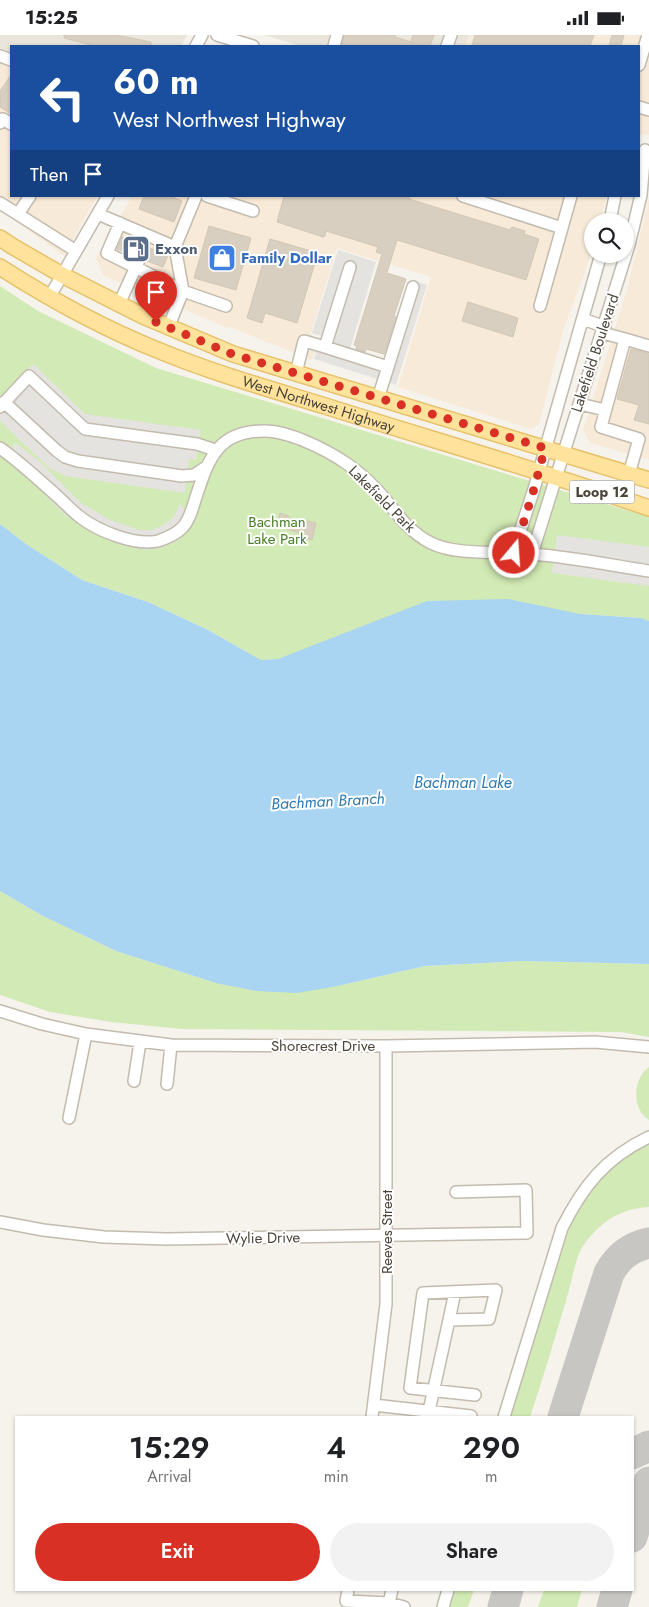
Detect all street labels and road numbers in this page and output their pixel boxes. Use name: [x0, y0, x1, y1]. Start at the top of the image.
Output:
street label: Lakefield Boulevard: [565, 291, 625, 415]
street label: West Northwest Highway: [239, 370, 398, 438]
street label: Lakefield Park: [343, 460, 421, 538]
road number: Loop 12: [570, 481, 634, 503]
street label: Shorecrest Drive: [271, 1035, 375, 1057]
street label: Reeves Street: [376, 1190, 398, 1274]
street label: Wylie Drive: [226, 1226, 301, 1250]

